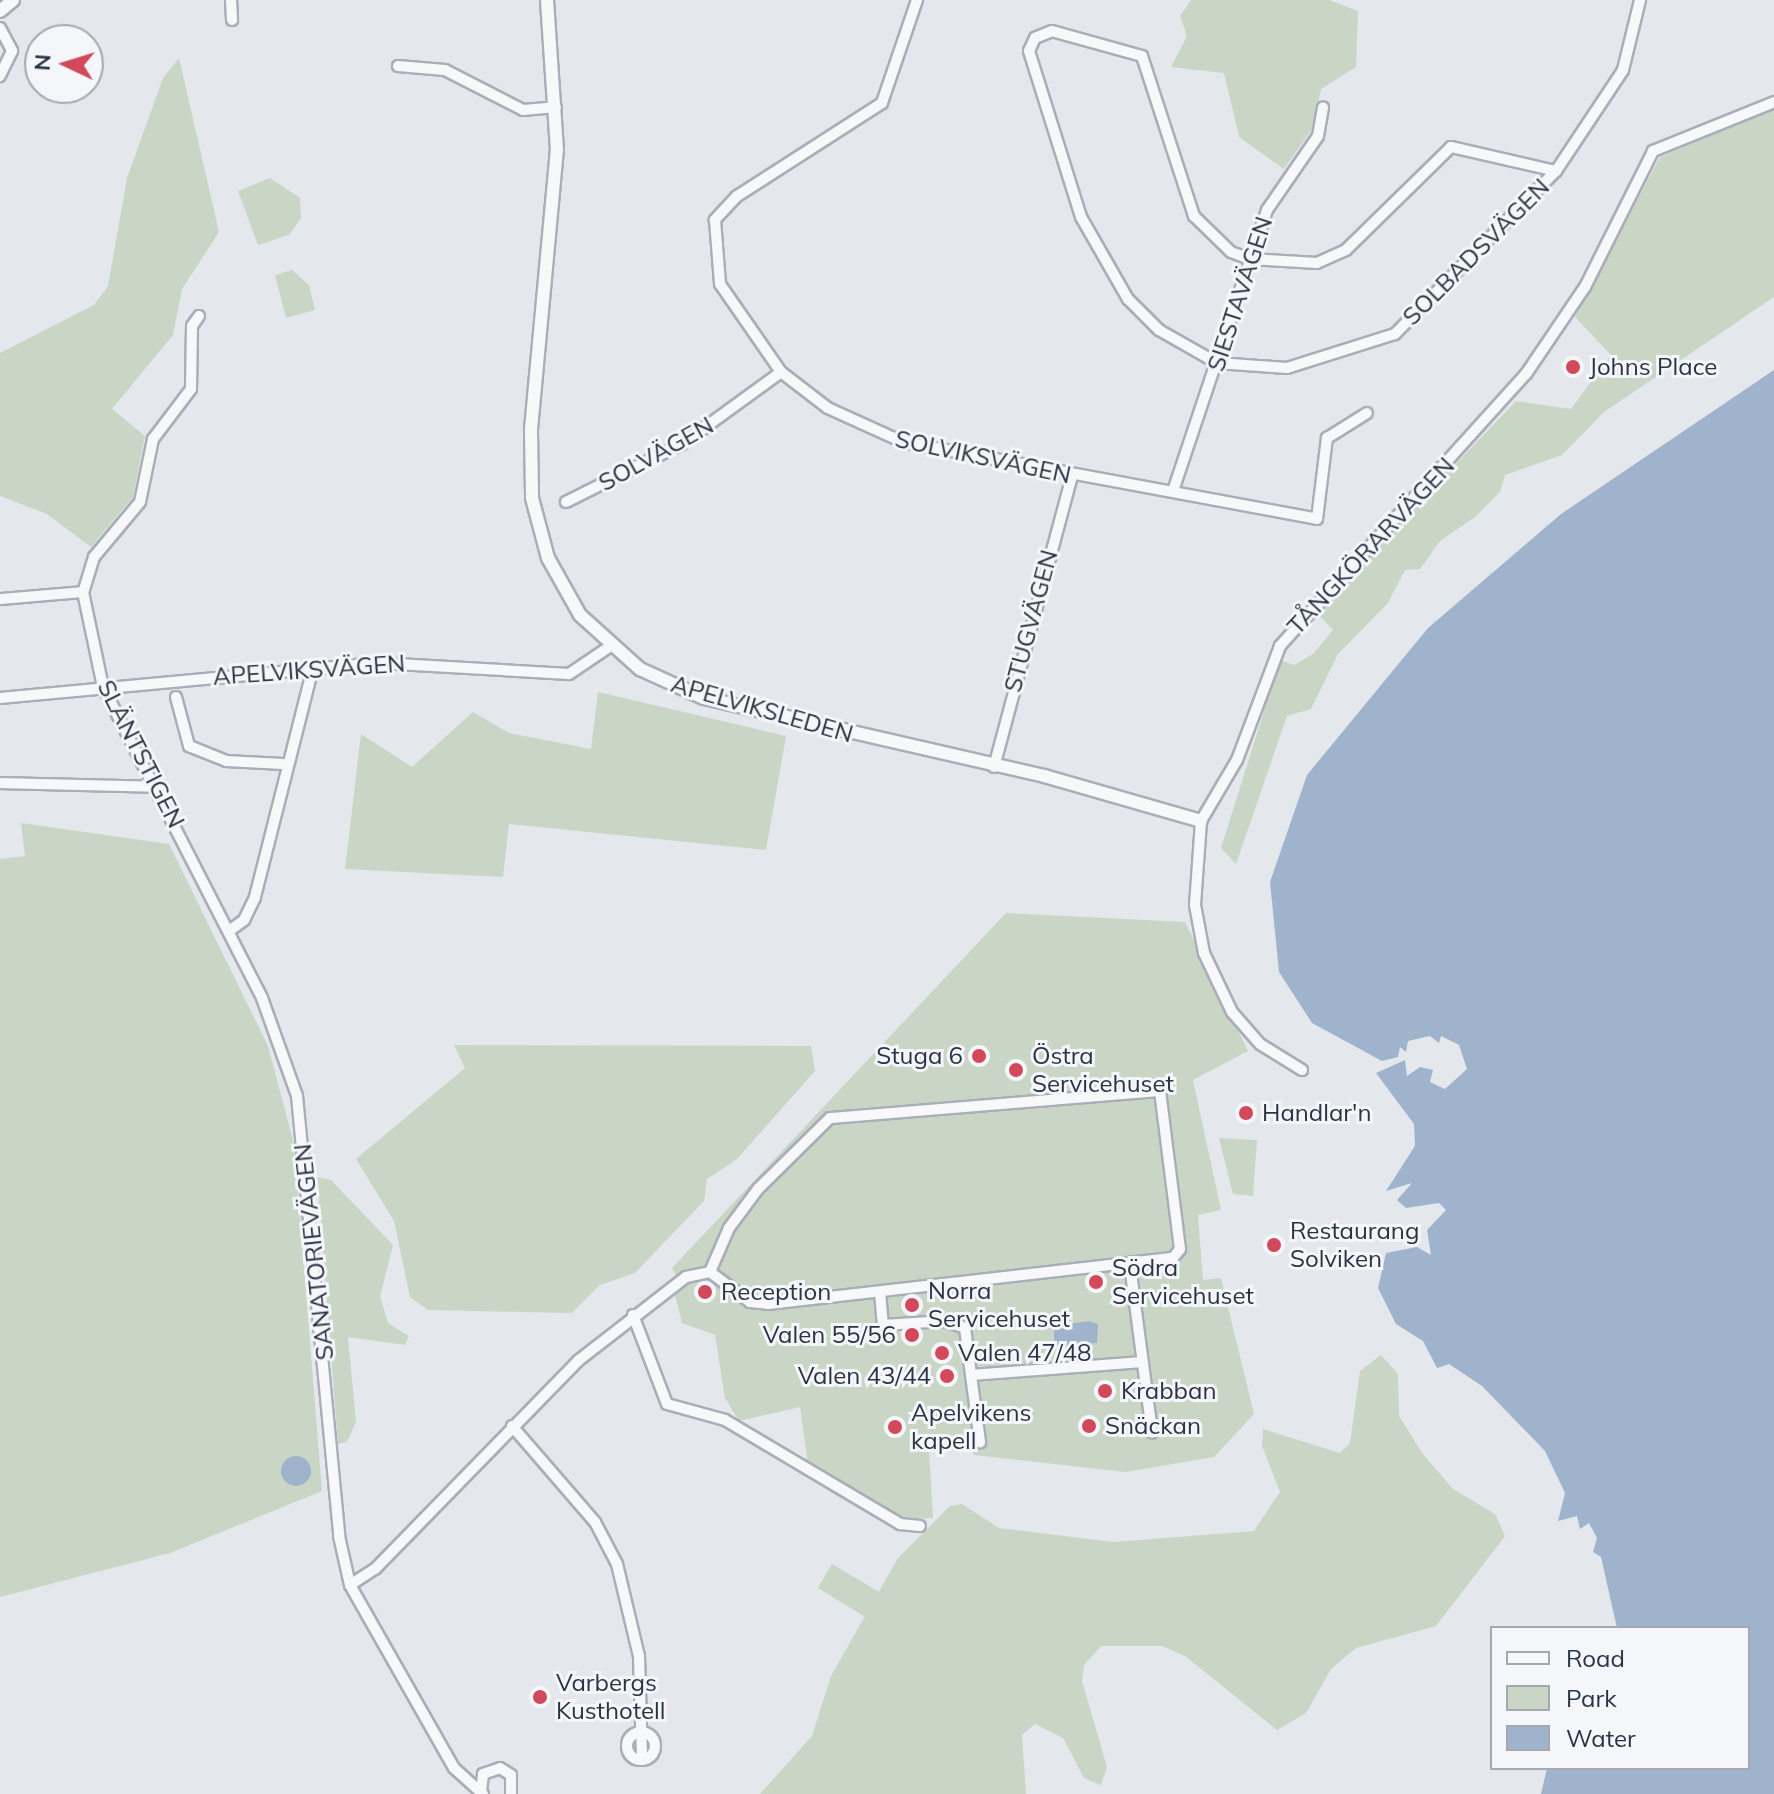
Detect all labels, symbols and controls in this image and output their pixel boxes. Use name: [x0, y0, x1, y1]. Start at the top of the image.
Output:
north arrow: [24, 24, 104, 104]
text: N: [28, 53, 57, 72]
street label: SOLBADSVÄGEN: [1397, 173, 1555, 331]
street label: SIESTAVÄGEN: [1201, 213, 1279, 375]
place label: Johns Place: [1589, 353, 1717, 381]
marker: Johns Place: [1564, 358, 1582, 376]
street label: SOLVÄGEN: [594, 411, 718, 497]
street label: SOLVIKSVÄGEN: [893, 424, 1073, 490]
street label: TÅNGKÖRARVÄGEN: [1282, 452, 1460, 640]
street label: STUGVÄGEN: [998, 547, 1064, 695]
street label: APELVIKSVÄGEN: [212, 649, 406, 691]
street label: APELVIKSLEDEN: [668, 669, 856, 749]
street label: SLÄNTSTIGEN: [91, 675, 191, 833]
place label: Stuga 6: [876, 1042, 963, 1070]
place label: Östra Servicehuset: [1032, 1042, 1174, 1098]
marker: Stuga 6: [970, 1047, 988, 1065]
marker: Östra Servicehuset: [1007, 1061, 1025, 1079]
place label: Handlar'n: [1262, 1099, 1371, 1127]
marker: Handlar'n: [1237, 1104, 1255, 1122]
street label: SANATORIEVÄGEN: [288, 1142, 340, 1362]
place label: Restaurang Solviken: [1290, 1217, 1419, 1273]
marker: Restaurang Solviken: [1265, 1236, 1283, 1254]
place label: Södra Servicehuset: [1112, 1254, 1254, 1310]
marker: Södra Servicehuset: [1087, 1273, 1105, 1291]
place label: Norra Servicehuset: [928, 1277, 1070, 1333]
place label: Reception: [721, 1278, 831, 1306]
marker: Reception: [696, 1283, 714, 1301]
marker: Norra Servicehuset: [903, 1296, 921, 1314]
place label: Valen 55/56: [763, 1321, 896, 1349]
marker: Valen 55/56: [903, 1326, 921, 1344]
place label: Valen 47/48: [958, 1339, 1091, 1367]
marker: Valen 47/48: [933, 1344, 951, 1362]
place label: Valen 43/44: [798, 1362, 931, 1390]
marker: Valen 43/44: [938, 1367, 956, 1385]
place label: Krabban: [1121, 1377, 1216, 1405]
marker: Krabban: [1096, 1382, 1114, 1400]
place label: Apelvikens kapell: [911, 1399, 1031, 1455]
place label: Snäckan: [1105, 1412, 1201, 1440]
marker: Snäckan: [1080, 1417, 1098, 1435]
marker: Apelvikens kapell: [886, 1418, 904, 1436]
legend: [1490, 1626, 1750, 1770]
text: Road: [1566, 1643, 1625, 1673]
place label: Varbergs Kusthotell: [556, 1669, 665, 1725]
text: Park: [1566, 1683, 1617, 1713]
marker: Varbergs Kusthotell: [531, 1688, 549, 1706]
text: Water: [1566, 1723, 1636, 1753]

